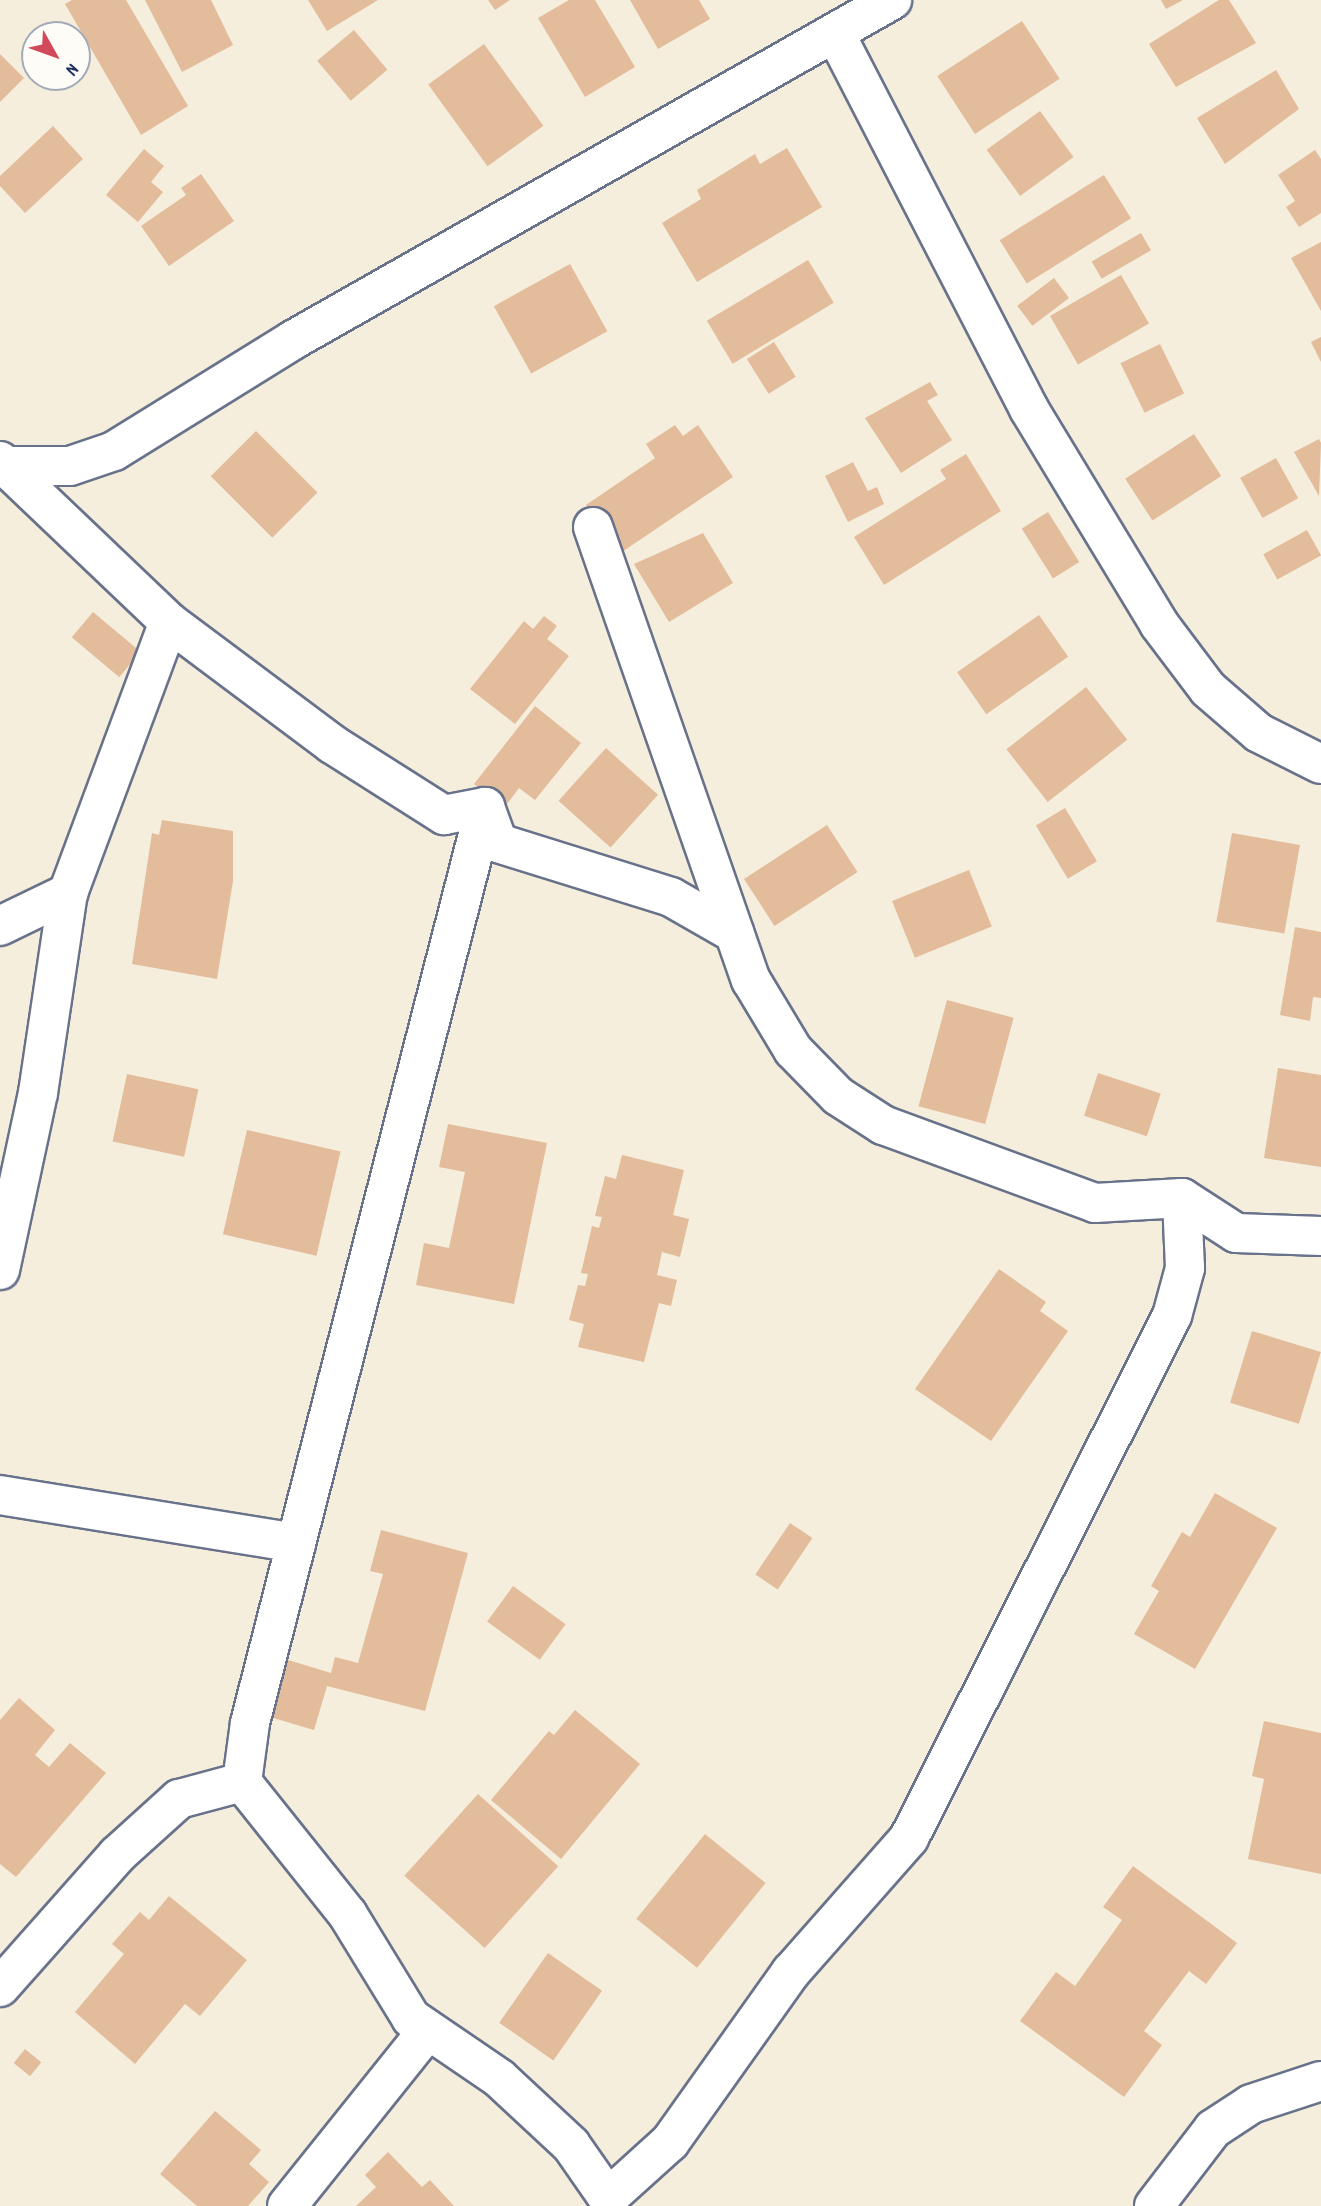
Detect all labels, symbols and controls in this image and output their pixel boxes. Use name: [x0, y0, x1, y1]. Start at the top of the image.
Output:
north arrow: [21, 21, 91, 91]
text: N: [58, 56, 84, 81]

